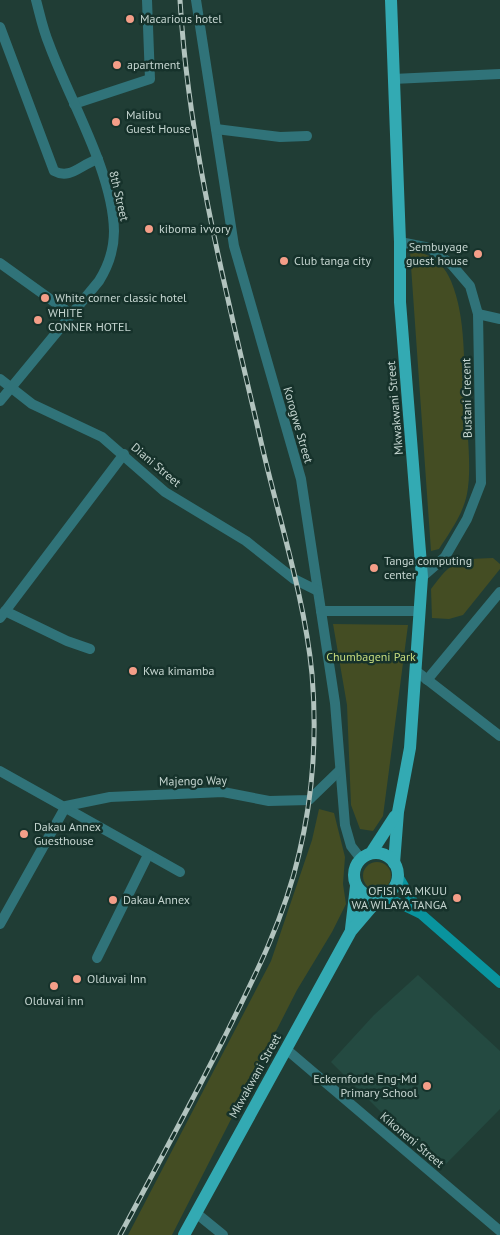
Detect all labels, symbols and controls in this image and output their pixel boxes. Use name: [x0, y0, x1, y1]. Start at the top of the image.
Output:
place label: Macarious hotel: [140, 11, 222, 26]
marker: Macarious hotel: [124, 13, 136, 25]
place label: apartment: [127, 57, 180, 72]
marker: apartment: [111, 59, 123, 71]
place label: Malibu Guest House: [126, 107, 190, 136]
marker: Malibu Guest House: [110, 116, 122, 128]
street label: 8th Street: [106, 169, 133, 222]
place label: kiboma ivvory: [159, 221, 231, 236]
marker: kiboma ivvory: [143, 223, 155, 235]
place label: Sembuyage guest house: [406, 239, 468, 268]
marker: Sembuyage guest house: [472, 248, 484, 260]
place label: Club tanga city: [294, 253, 371, 268]
marker: Club tanga city: [278, 255, 290, 267]
place label: White corner classic hotel: [55, 290, 187, 305]
marker: White corner classic hotel: [39, 292, 51, 304]
place label: WHITE CONNER HOTEL: [48, 305, 131, 334]
marker: WHITE CONNER HOTEL: [32, 314, 44, 326]
street label: Bustani Crecent: [458, 358, 475, 438]
street label: Mkwakwani Street: [383, 360, 406, 456]
street label: Korogwe Street: [280, 385, 317, 465]
street label: Diani Street: [128, 439, 184, 490]
place label: Tanga computing center: [384, 553, 472, 582]
marker: Tanga computing center: [368, 562, 380, 574]
park label: Chumbageni Park: [326, 649, 416, 664]
place label: Kwa kimamba: [143, 663, 215, 678]
marker: Kwa kimamba: [127, 665, 139, 677]
street label: Majengo Way: [159, 772, 228, 789]
place label: Dakau Annex Guesthouse: [34, 819, 101, 848]
marker: Dakau Annex Guesthouse: [18, 828, 30, 840]
place label: OFISI YA MKUU WA WILAYA TANGA: [351, 883, 447, 912]
place label: Dakau Annex: [123, 892, 190, 907]
marker: OFISI YA MKUU WA WILAYA TANGA: [451, 892, 463, 904]
marker: Dakau Annex: [107, 894, 119, 906]
place label: Olduvai Inn: [87, 971, 146, 986]
marker: Olduvai Inn: [71, 973, 83, 985]
marker: Olduvai inn: [48, 980, 60, 992]
place label: Olduvai inn: [24, 993, 84, 1008]
street label: Mkwakwani Street: [225, 1031, 284, 1121]
place label: Eckernforde Eng-Md Primary School: [313, 1071, 417, 1100]
marker: Eckernforde Eng-Md Primary School: [421, 1080, 433, 1092]
street label: Kikoneni Street: [377, 1109, 447, 1171]

